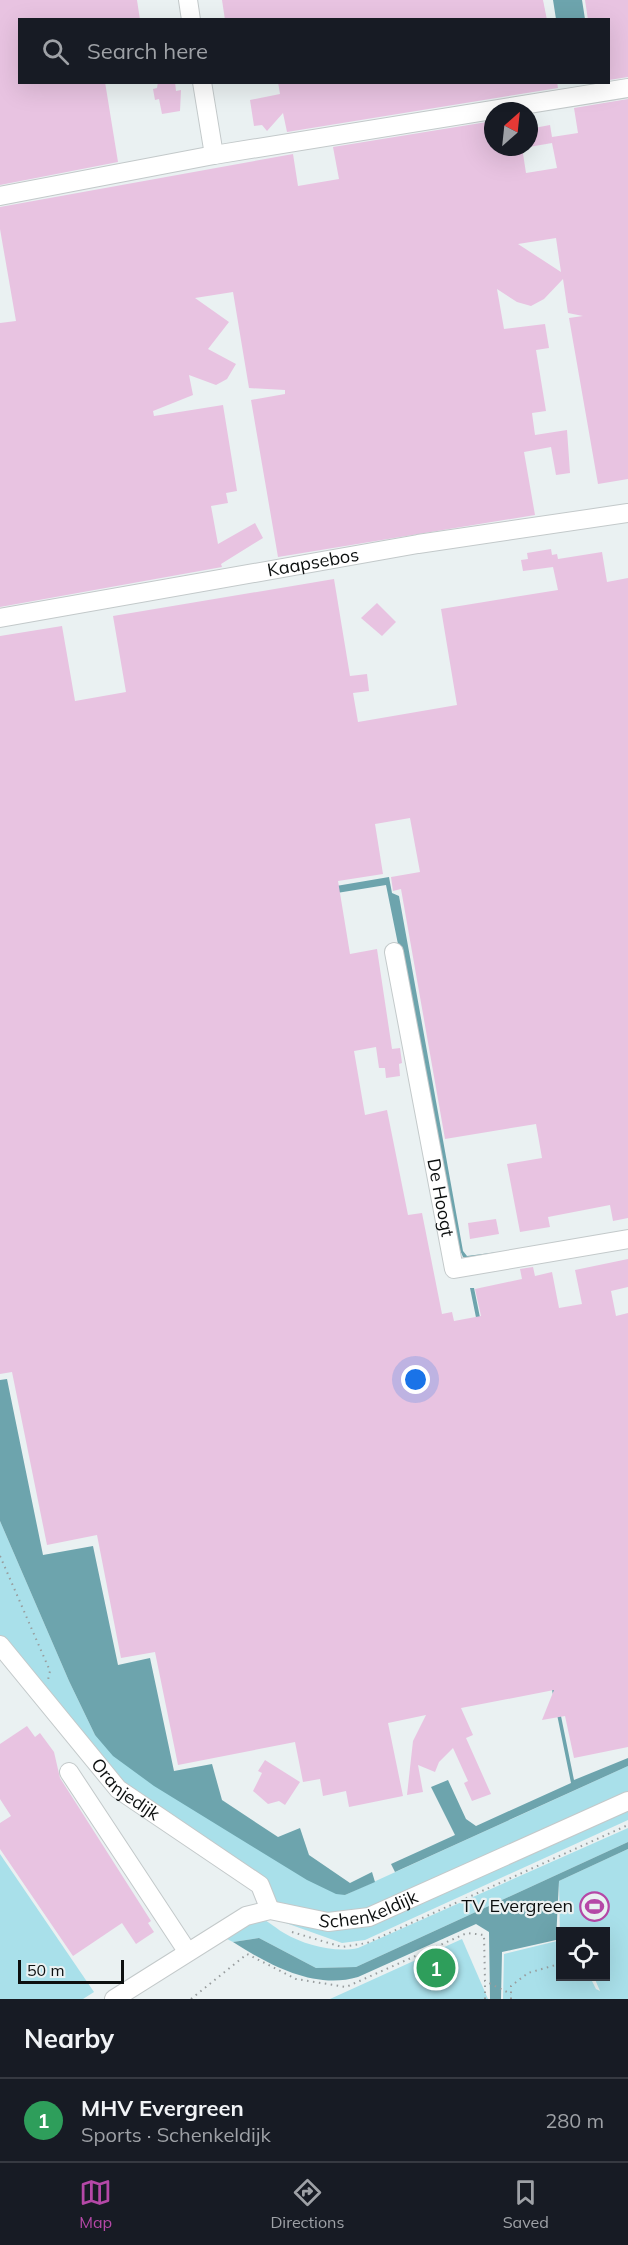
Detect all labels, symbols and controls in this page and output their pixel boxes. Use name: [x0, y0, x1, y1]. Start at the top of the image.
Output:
search box: [18, 18, 610, 84]
icon: search: [39, 35, 72, 68]
text: Search here: [87, 37, 208, 65]
north arrow: [484, 102, 538, 156]
street label: Kaapsebos: [265, 543, 361, 581]
street label: De Hoogt: [422, 1156, 460, 1239]
your location: [401, 1365, 430, 1394]
street label: Oranjedijk: [86, 1753, 165, 1825]
street label: Schenkeldijk: [317, 1884, 422, 1933]
sports icon: TV Evergreen: [578, 1890, 610, 1922]
place label: TV Evergreen: [461, 1894, 573, 1917]
map controls: [556, 1927, 610, 1981]
button: locate: [556, 1927, 610, 1981]
pin: 1: [416, 1946, 456, 1990]
scale bar: [18, 1957, 124, 1984]
text: 50 m: [27, 1960, 64, 1980]
text: Nearby: [24, 2022, 114, 2055]
text: MHV Evergreen: [81, 2094, 244, 2122]
text: 1: [38, 2108, 50, 2133]
text: 280 m: [545, 2108, 604, 2133]
text: Sports · Schenkeldijk: [81, 2122, 271, 2147]
tab: Map: [79, 2176, 112, 2232]
tab: Directions: [270, 2176, 344, 2232]
tab: Saved: [503, 2176, 549, 2232]

